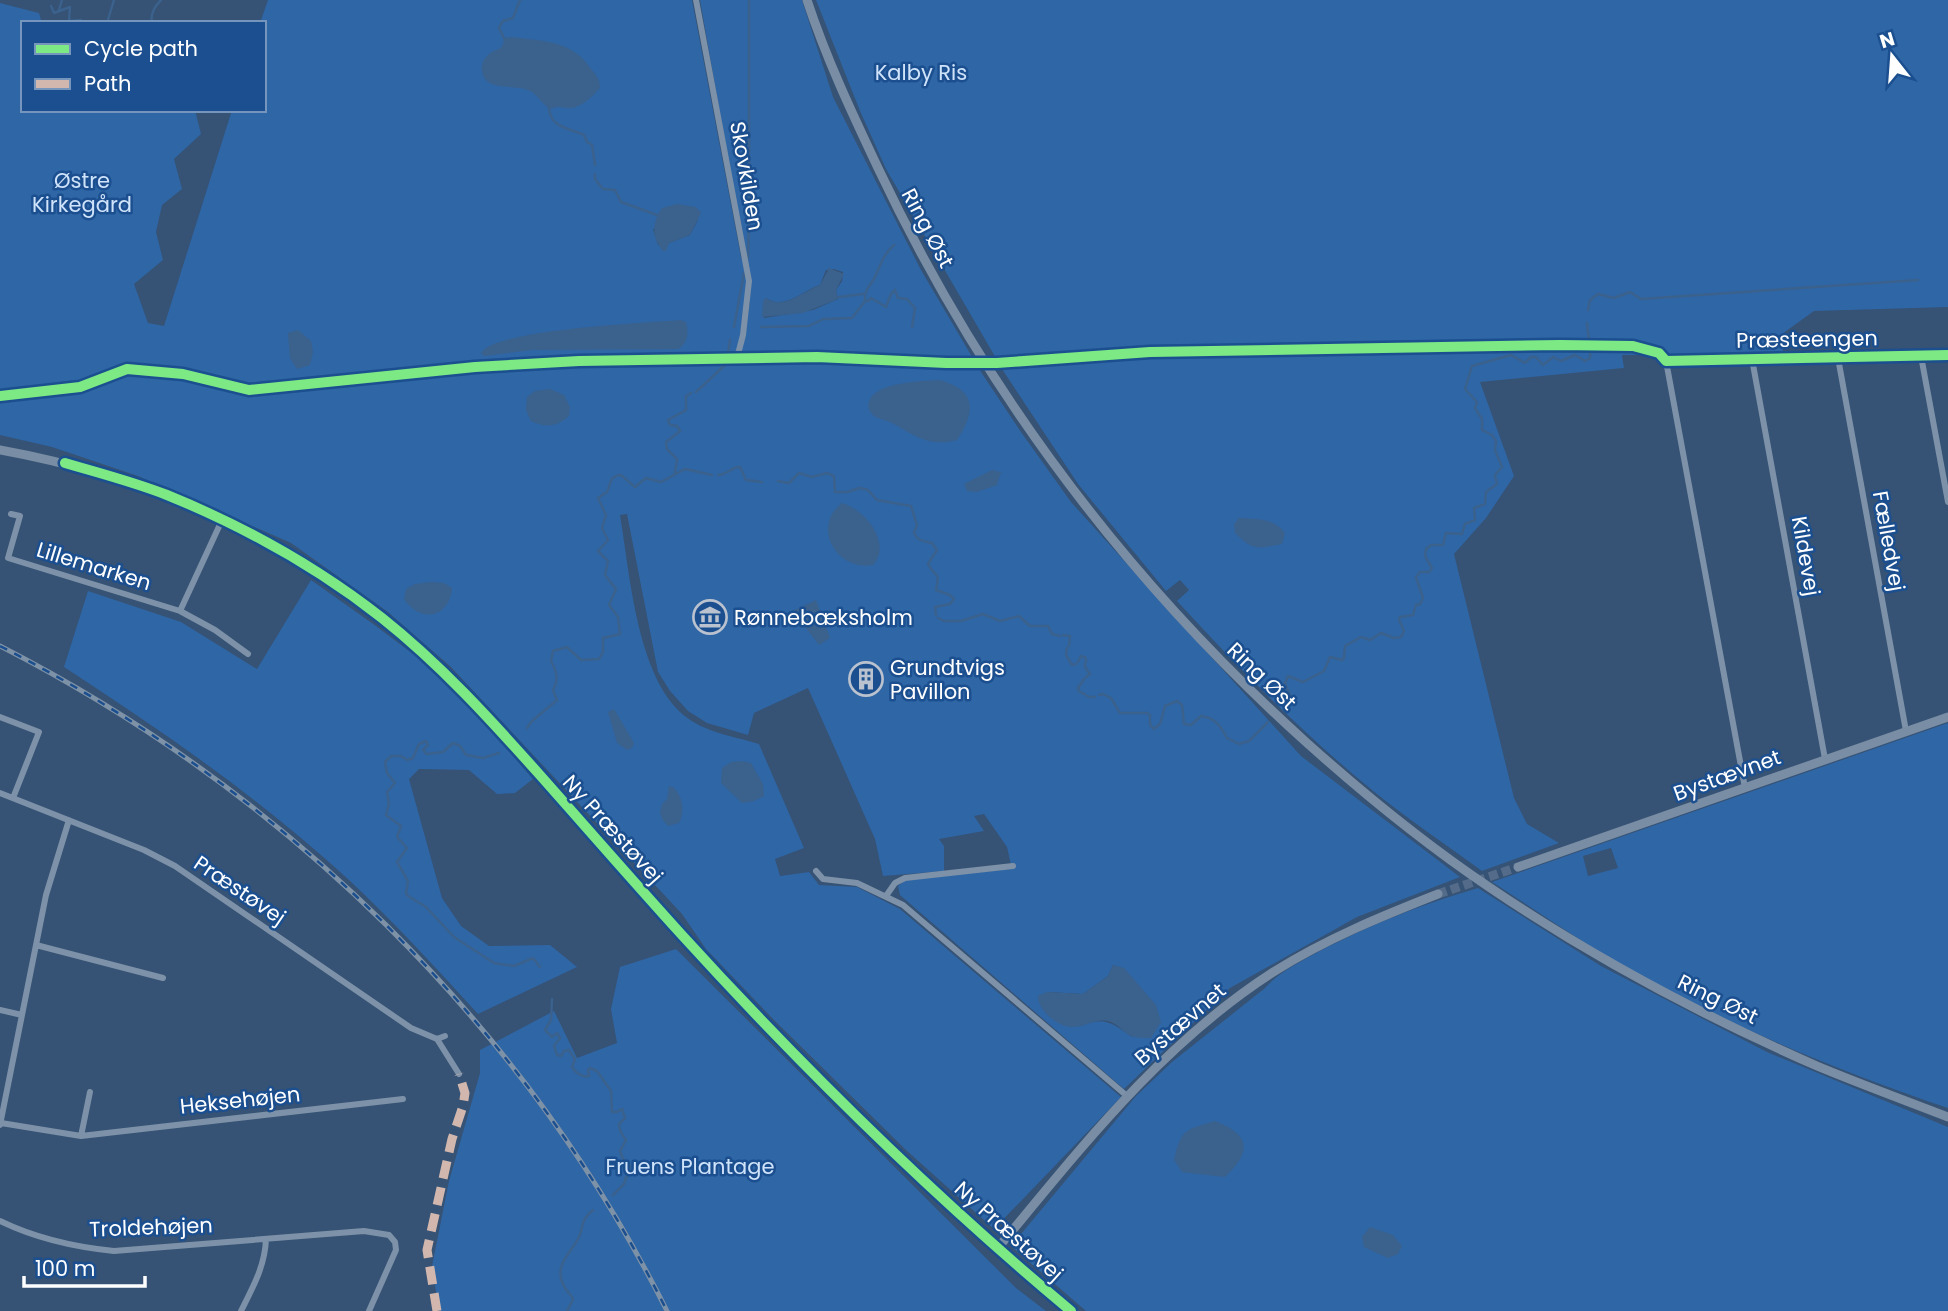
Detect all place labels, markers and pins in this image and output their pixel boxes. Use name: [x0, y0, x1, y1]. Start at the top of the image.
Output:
museum icon: Rønnebæksholm: [691, 598, 729, 636]
place label: Rønnebæksholm: [734, 603, 913, 632]
place label: Grundtvigs Pavillon: [890, 653, 1005, 706]
building icon: Grundtvigs Pavillon: [847, 660, 885, 698]

